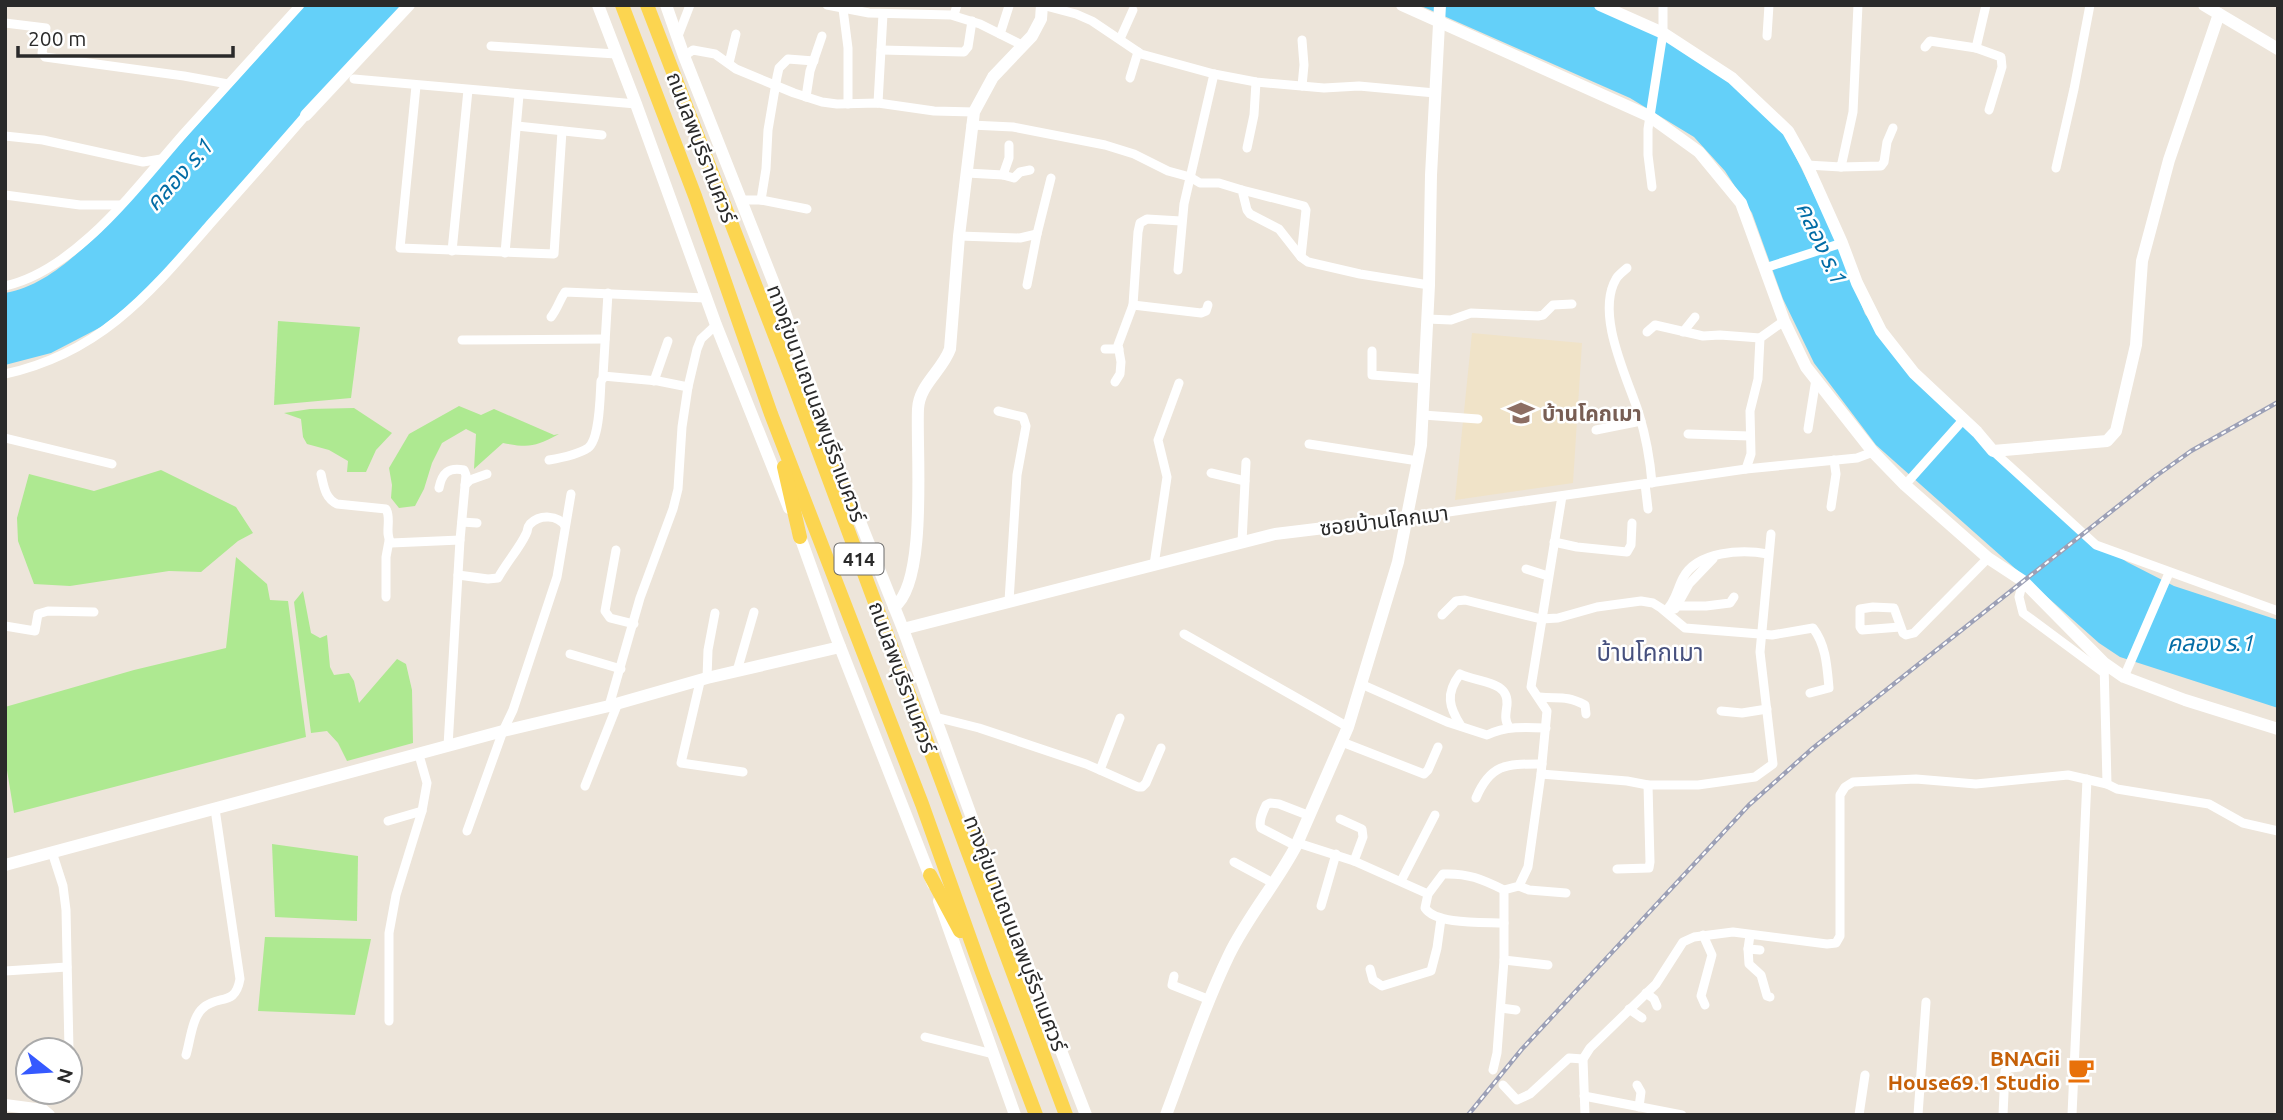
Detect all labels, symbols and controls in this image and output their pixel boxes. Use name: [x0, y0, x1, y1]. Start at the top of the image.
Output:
scale bar: [18, 14, 233, 58]
text: 200 m: [28, 26, 86, 50]
street label: ถนนลพบุรีราเมศวร์: [660, 68, 742, 227]
water label: คลอง ร.1: [140, 133, 218, 215]
water label: คลอง ร.1: [1792, 198, 1852, 288]
street label: ทางคู่ขนานถนนลพบุรีราเมศวร์: [761, 281, 872, 527]
school or university icon: บ้านโคกเมา: [1506, 398, 1536, 428]
place label: บ้านโคกเมา: [1542, 401, 1642, 425]
street label: ซอยบ้านโคกเมา: [1318, 500, 1450, 540]
road number: 414: [834, 544, 884, 574]
street label: ถนนลพบุรีราเมศวร์: [863, 598, 942, 758]
water label: คลอง ร.1: [2167, 630, 2255, 655]
district label: บ้านโคกเมา: [1597, 639, 1703, 666]
street label: ทางคู่ขนานถนนลพบุรีราเมศวร์: [958, 812, 1073, 1056]
north arrow: [14, 1036, 84, 1106]
place label: BNAGii House69.1 Studio: [1888, 1046, 2060, 1094]
cafe icon: BNAGii House69.1 Studio: [2066, 1055, 2096, 1085]
text: N: [53, 1066, 78, 1086]

